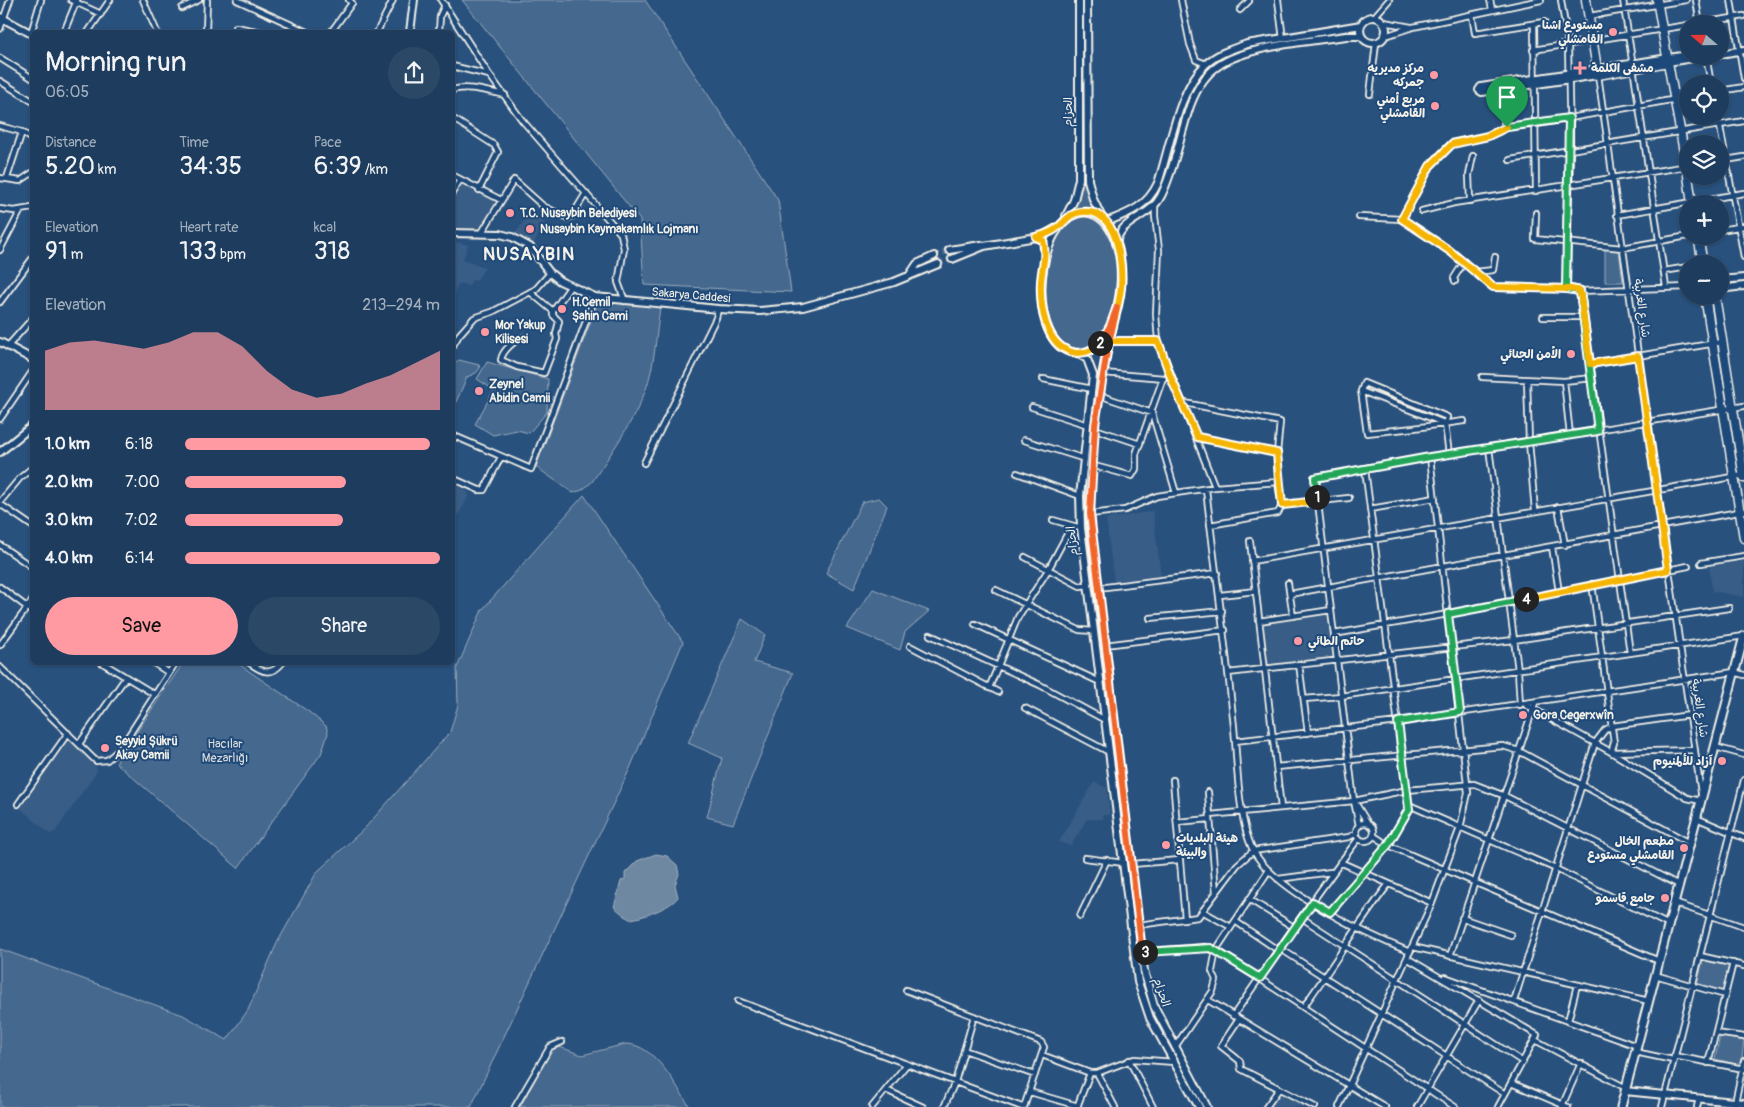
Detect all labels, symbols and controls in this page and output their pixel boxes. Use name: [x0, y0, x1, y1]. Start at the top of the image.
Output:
north arrow: [1679, 15, 1729, 65]
map controls: [1679, 15, 1729, 305]
place label: مستودع اشنا القامشلي: [1542, 18, 1603, 50]
marker: مستودع اشنا القامشلي: [1607, 26, 1619, 38]
text: Morning run: [45, 45, 187, 80]
button: share: [388, 47, 440, 99]
place label: مركز مديريه جمركه: [1367, 61, 1424, 90]
marker: مشفى الكلمة: [1573, 61, 1587, 75]
place label: مشفى الكلمة: [1591, 61, 1654, 76]
marker: مركز مديريه جمركه: [1428, 69, 1440, 81]
button: locate: [1679, 75, 1729, 125]
pin: [1486, 76, 1528, 127]
text: 06:05: [45, 82, 89, 102]
icon: arrive: [1493, 83, 1521, 111]
place label: مربع أمني القامشلي: [1377, 91, 1425, 124]
street label: الحزام: [1061, 97, 1077, 127]
marker: مربع أمني القامشلي: [1429, 100, 1441, 112]
text: Distance: [45, 134, 96, 151]
text: Time: [179, 134, 209, 151]
text: Pace: [314, 134, 341, 151]
button: layers: [1679, 135, 1729, 185]
text: 5.20: [45, 151, 95, 182]
text: 34:35: [179, 151, 242, 182]
text: 6:39: [314, 151, 362, 182]
text: km: [95, 161, 116, 178]
text: /km: [362, 161, 388, 178]
button: +: [1679, 195, 1729, 245]
place label: T.C. Nusaybin Belediyesi: [519, 206, 637, 221]
marker: T.C. Nusaybin Belediyesi: [504, 207, 516, 219]
text: Elevation: [45, 219, 98, 236]
text: Heart rate: [179, 219, 238, 236]
text: kcal: [314, 219, 336, 236]
place label: Nusaybin Kaymakamlık Lojmanı: [540, 222, 699, 237]
marker: Nusaybin Kaymakamlık Lojmanı: [524, 223, 536, 235]
text: 91: [45, 236, 68, 267]
text: 133: [179, 236, 217, 267]
text: 318: [314, 236, 350, 267]
district label: NUSAYBIN: [483, 243, 575, 266]
text: m: [68, 246, 83, 263]
text: bpm: [217, 246, 246, 263]
button: −: [1679, 255, 1729, 305]
street label: شارع الغربية: [1629, 278, 1653, 339]
street label: Sakarya Caddesi: [651, 285, 731, 306]
text: Elevation: [45, 295, 106, 315]
text: 213–294 m: [362, 295, 440, 315]
place label: H.Cemil Şahin Cami: [572, 295, 628, 324]
marker: H.Cemil Şahin Cami: [556, 303, 568, 315]
place label: Mor Yakup Kilisesi: [495, 318, 546, 347]
marker: Mor Yakup Kilisesi: [479, 326, 491, 338]
pin: 2: [1088, 330, 1112, 356]
text: 2: [1097, 335, 1104, 352]
place label: الأمن الجنائي: [1500, 345, 1561, 365]
marker: الأمن الجنائي: [1565, 348, 1577, 360]
place label: Zeynel Abidin Camii: [489, 377, 550, 406]
marker: Zeynel Abidin Camii: [473, 385, 485, 397]
text: 1.0 km: [45, 434, 90, 454]
text: 6:18: [125, 434, 153, 454]
text: 2.0 km: [45, 472, 93, 492]
text: 7:00: [125, 472, 160, 492]
pin: 1: [1304, 484, 1330, 510]
text: 1: [1315, 489, 1320, 506]
text: 3.0 km: [45, 510, 93, 530]
text: 7:02: [125, 510, 158, 530]
street label: الحزام: [1063, 525, 1083, 557]
text: 4.0 km: [45, 548, 93, 568]
text: 6:14: [125, 548, 154, 568]
pin: 4: [1514, 586, 1538, 612]
text: 4: [1522, 591, 1531, 608]
button: Save: [45, 597, 238, 655]
button: Share: [248, 597, 440, 655]
place label: حاتم الطائي: [1308, 634, 1365, 652]
marker: حاتم الطائي: [1292, 635, 1304, 647]
street label: شارع الغربية: [1687, 678, 1711, 739]
place label: Gora Cegerxwîn: [1533, 708, 1614, 723]
marker: Gora Cegerxwîn: [1517, 709, 1529, 721]
place label: Seyyid Şükrü Akay Camii: [115, 734, 178, 763]
park label: Hacılar Mezarlığı: [202, 737, 248, 766]
marker: Seyyid Şükrü Akay Camii: [99, 742, 111, 754]
place label: آزاد للألمنيوم: [1653, 752, 1713, 770]
marker: آزاد للألمنيوم: [1716, 755, 1728, 767]
place label: هيئة البلديات والبيئة: [1176, 831, 1238, 860]
place label: مطعم الخال القامشلي مستودع: [1587, 834, 1674, 866]
marker: هيئة البلديات والبيئة: [1160, 839, 1172, 851]
marker: مطعم الخال القامشلي مستودع: [1678, 842, 1690, 854]
place label: جامع قاسمو: [1595, 891, 1655, 907]
marker: جامع قاسمو: [1659, 892, 1671, 904]
pin: 3: [1132, 940, 1158, 964]
text: 3: [1142, 944, 1149, 961]
street label: الحزام: [1149, 976, 1173, 1009]

